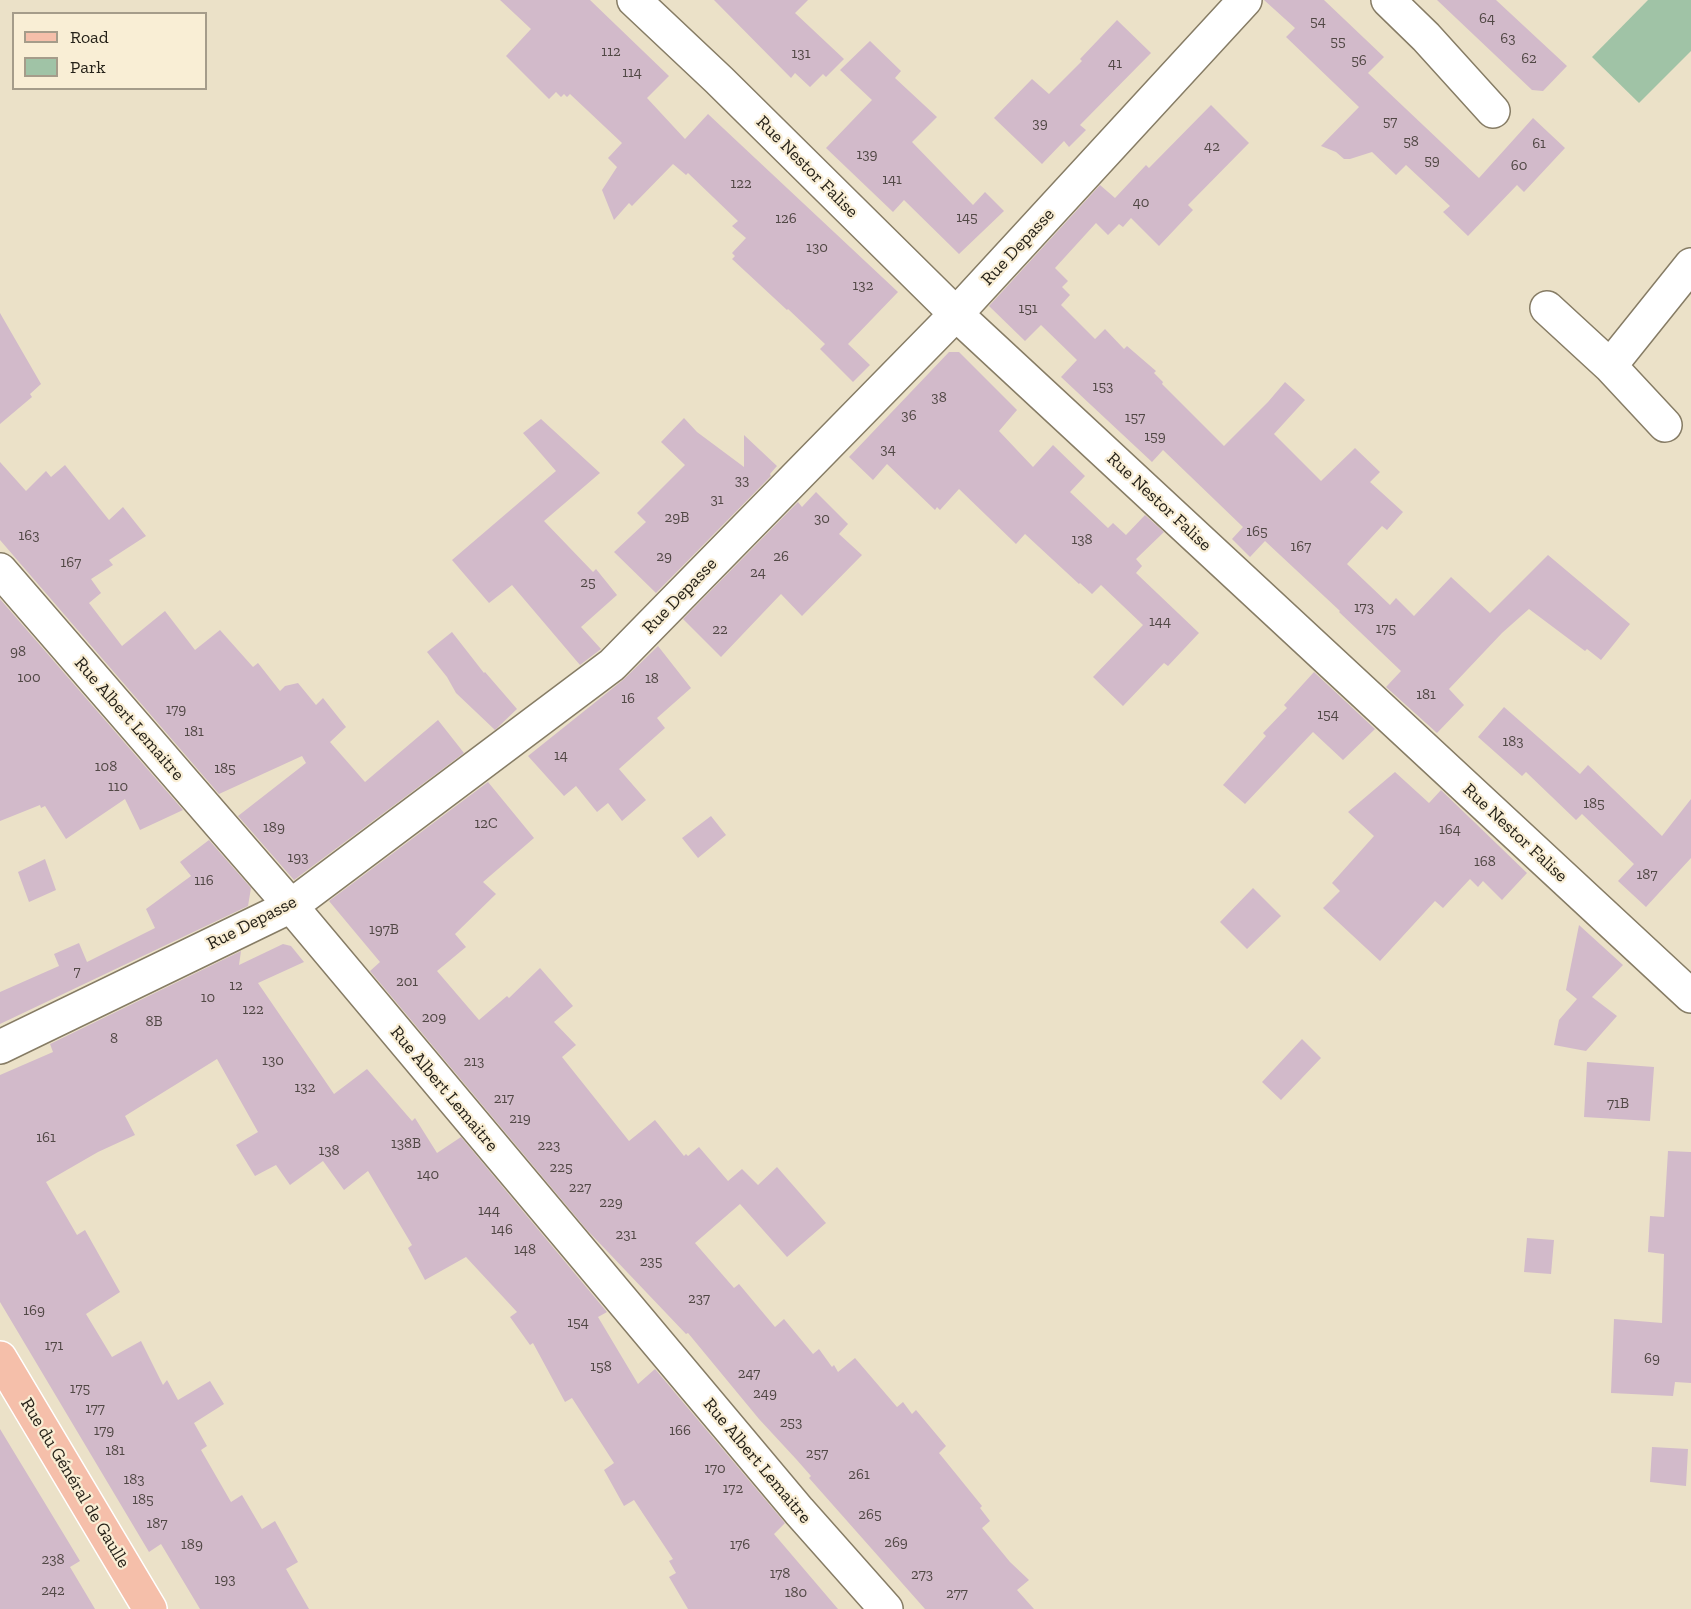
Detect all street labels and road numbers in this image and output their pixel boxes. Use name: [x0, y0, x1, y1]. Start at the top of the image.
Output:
street label: Rue Nestor Falise: [752, 112, 862, 222]
street label: Rue Depasse: [977, 204, 1059, 290]
street label: Rue Nestor Falise: [1102, 448, 1216, 556]
street label: Rue Depasse: [638, 553, 722, 639]
street label: Rue Albert Lemaitre: [69, 653, 189, 785]
street label: Rue Nestor Falise: [1458, 779, 1572, 887]
street label: Rue Depasse: [204, 891, 300, 955]
street label: Rue Albert Lemaitre: [385, 1022, 503, 1156]
street label: Rue du Général de Gaulle: [16, 1394, 134, 1572]
street label: Rue Albert Lemaitre: [698, 1394, 816, 1528]

